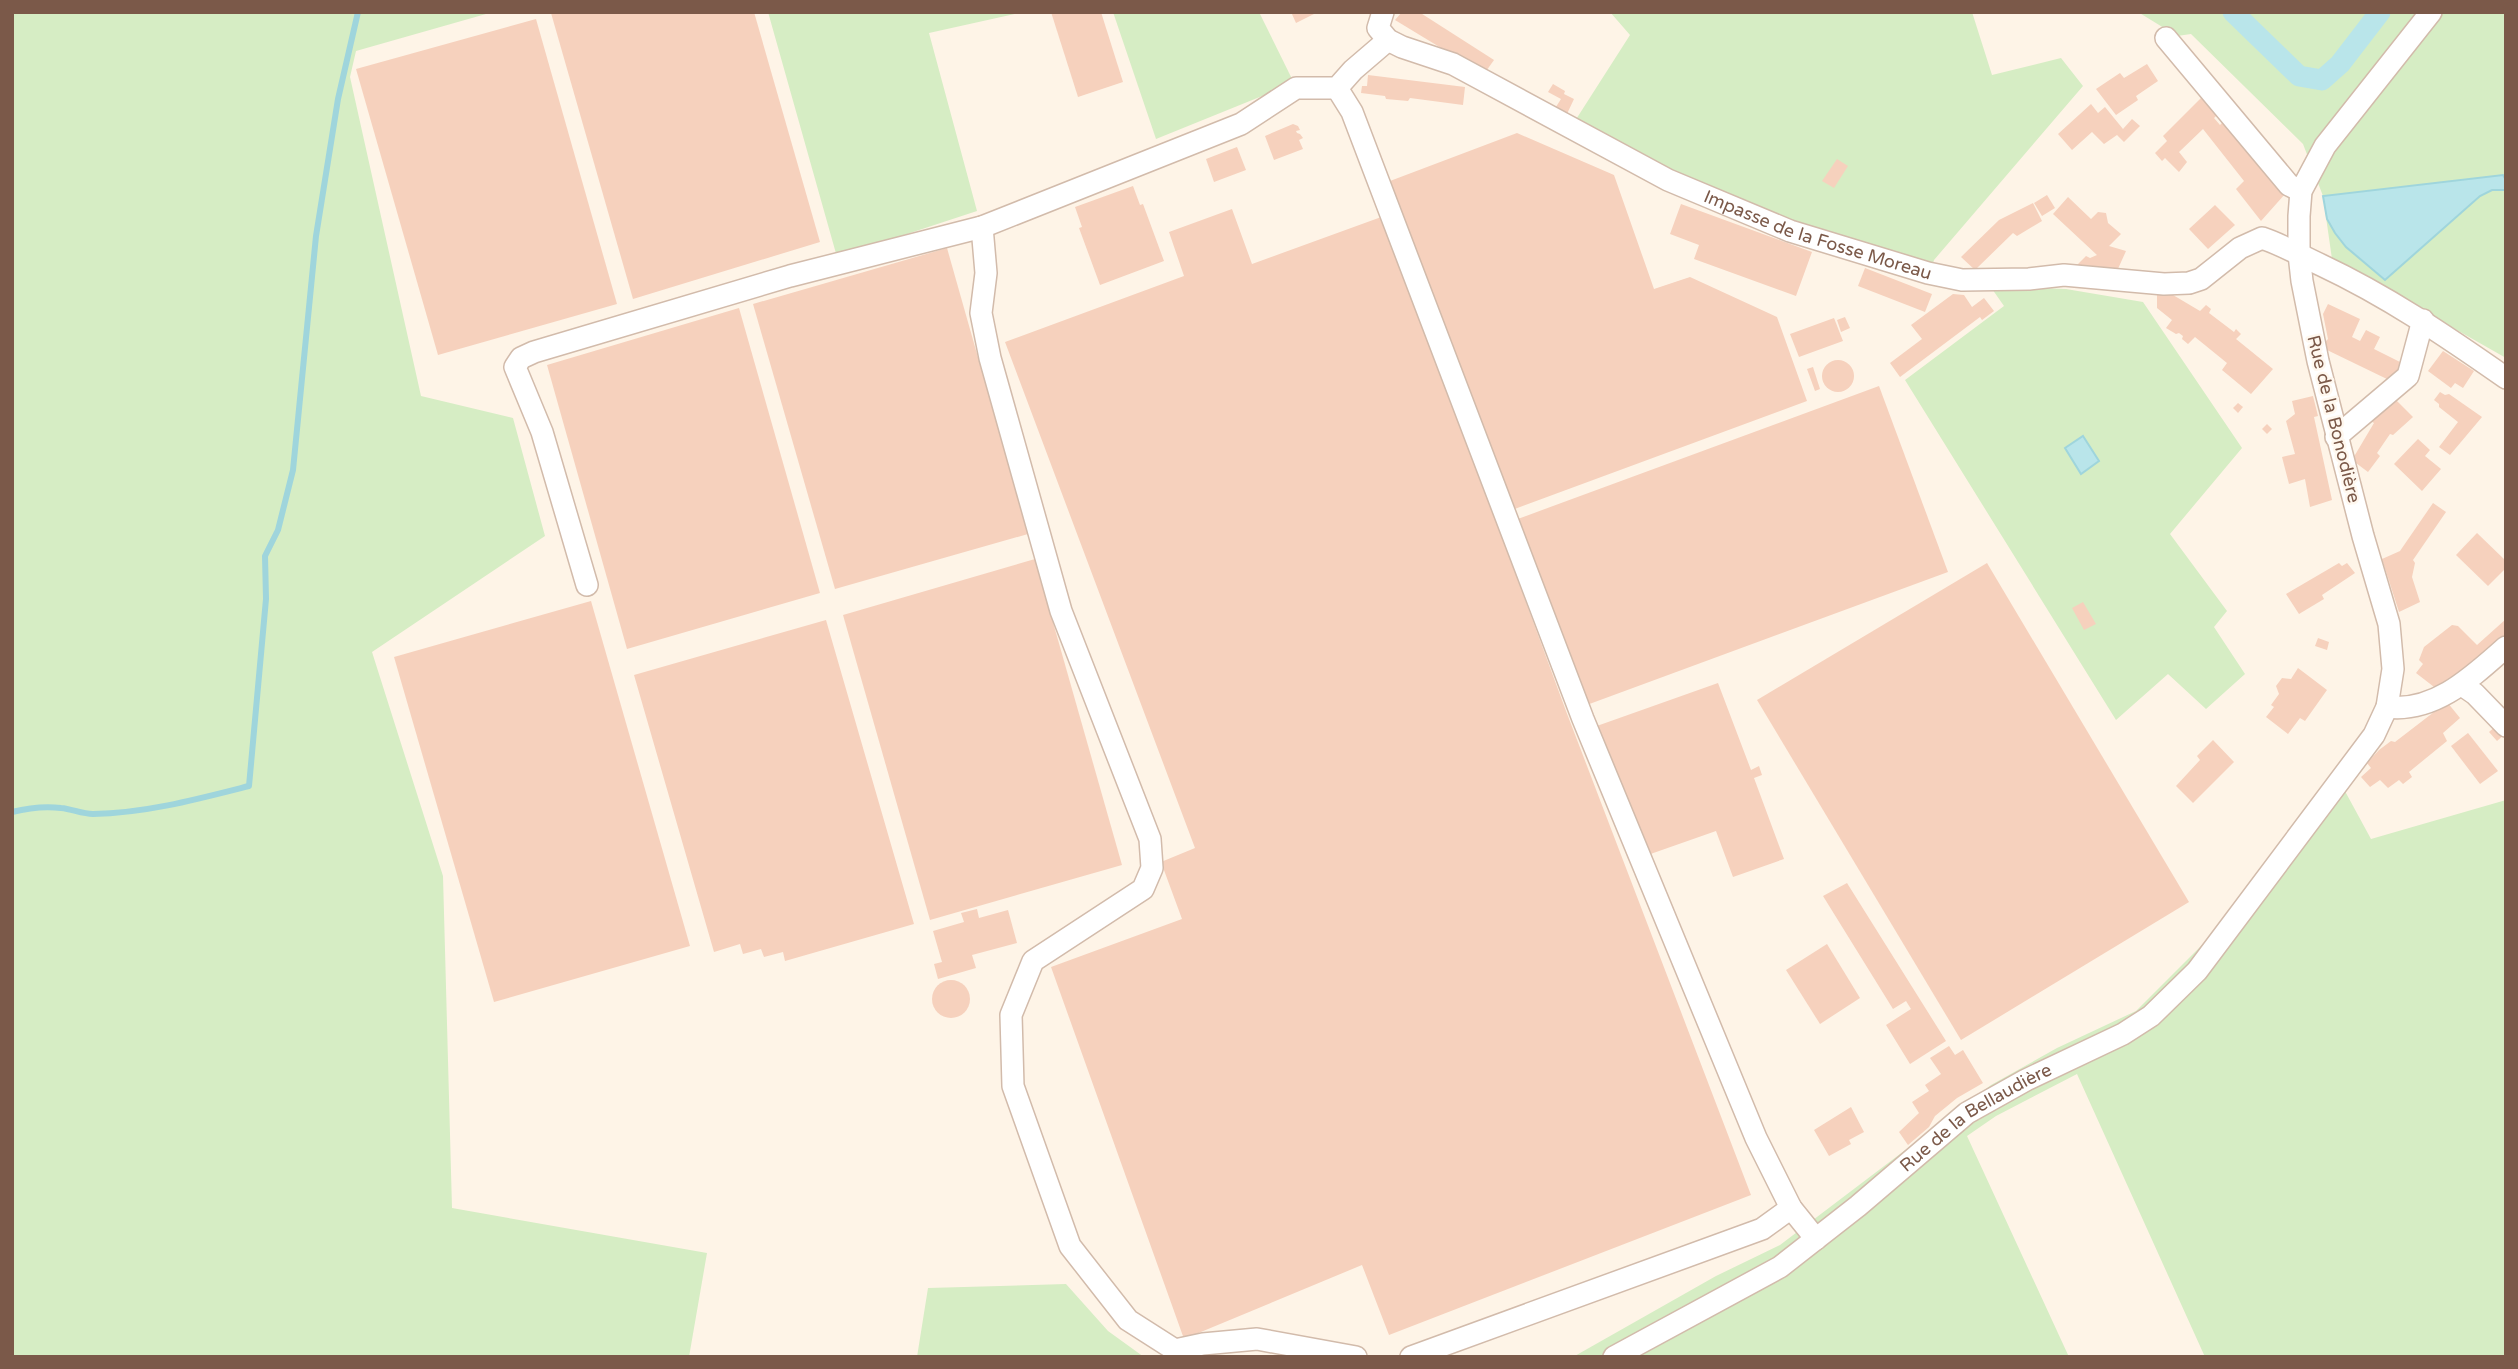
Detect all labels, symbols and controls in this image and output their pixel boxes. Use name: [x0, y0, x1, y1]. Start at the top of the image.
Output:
street label: Impasse de la Fosse Moreau: [1701, 185, 1934, 285]
street label: Rue de la Bonodière: [2302, 333, 2366, 505]
street label: Rue de la Bellaudière: [1895, 1058, 2055, 1177]

